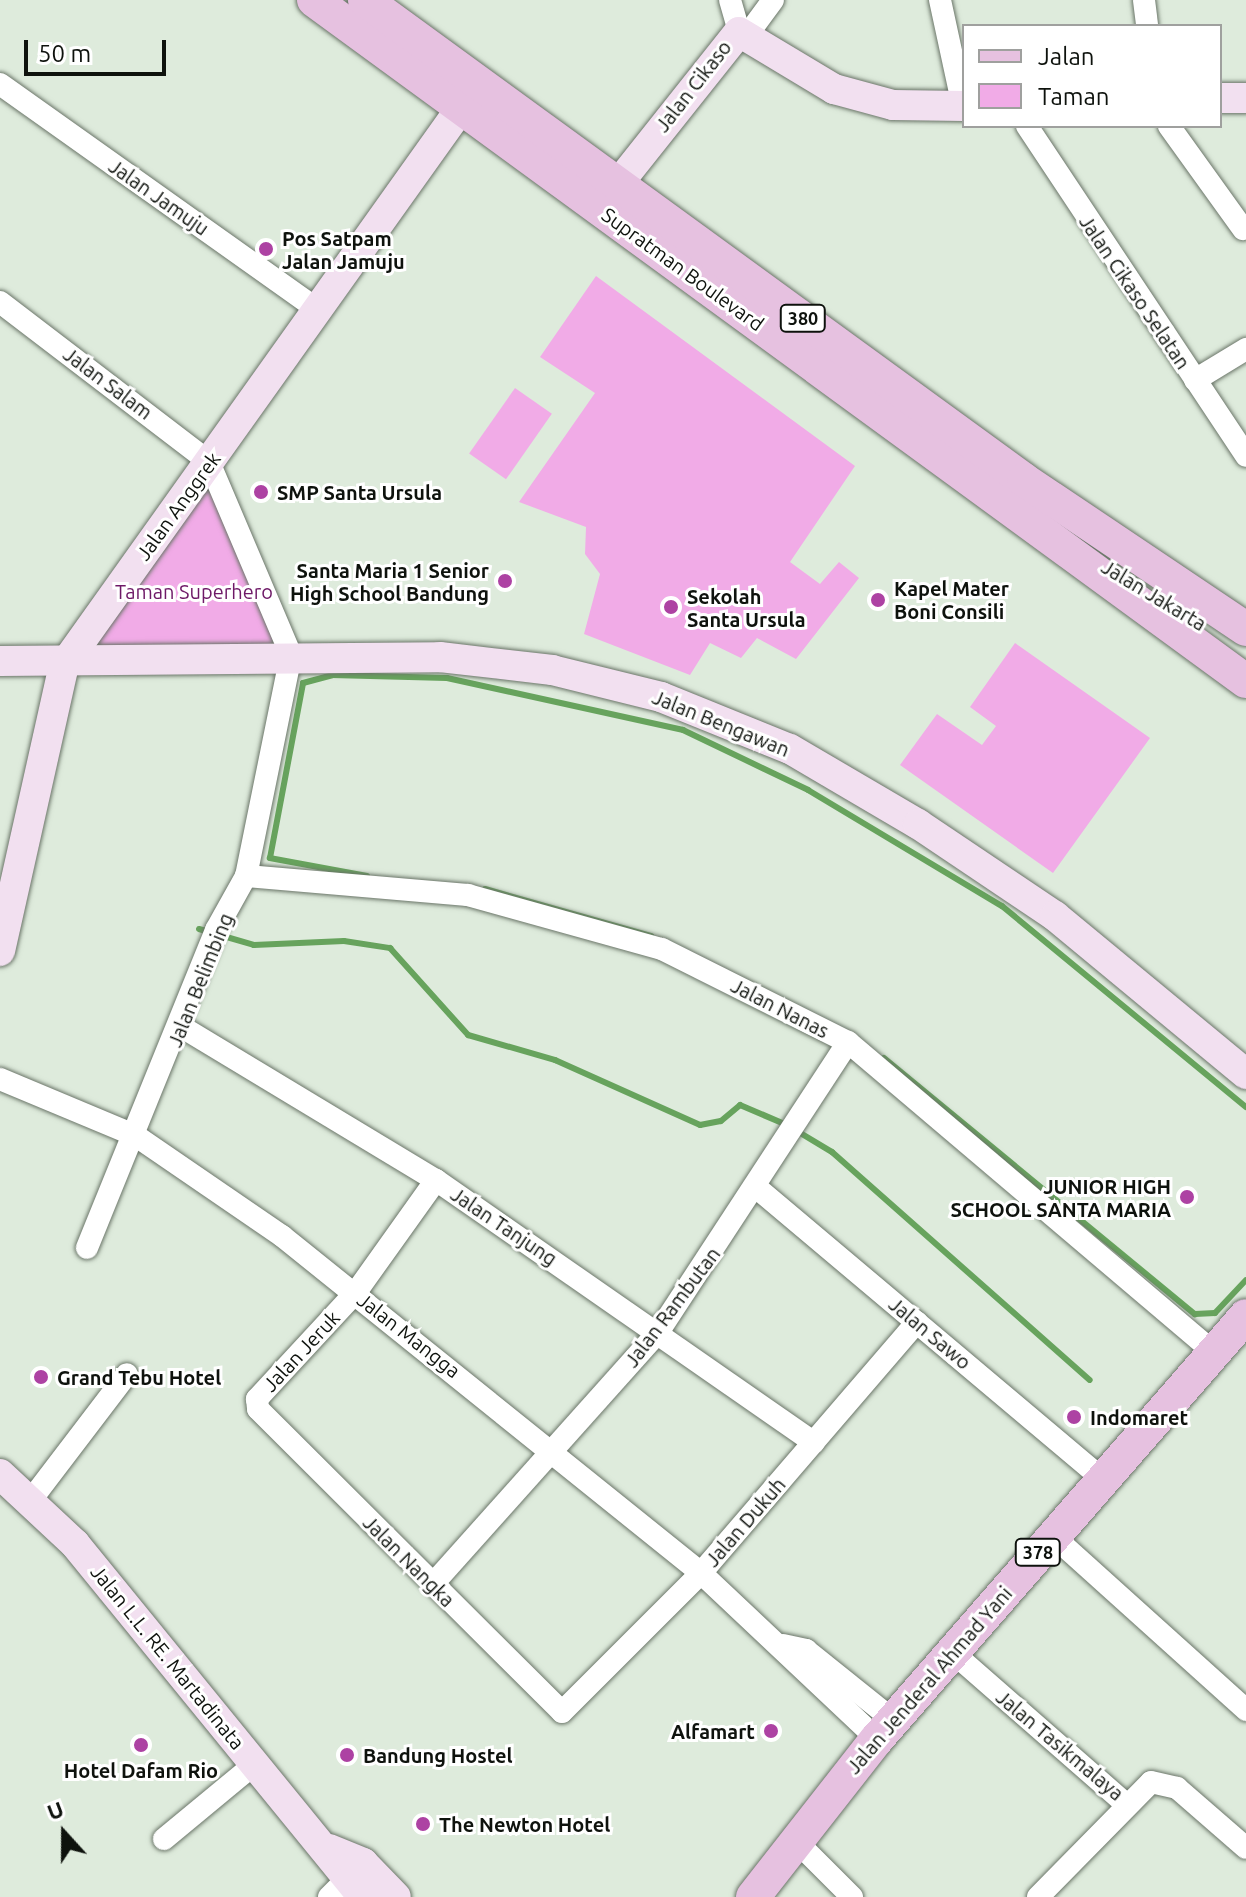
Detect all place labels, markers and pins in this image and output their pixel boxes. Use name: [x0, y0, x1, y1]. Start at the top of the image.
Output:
place label: Pos Satpam Jalan Jamuju: [282, 226, 405, 273]
marker: Pos Satpam Jalan Jamuju: [257, 240, 275, 258]
place label: SMP Santa Ursula: [277, 480, 442, 504]
marker: SMP Santa Ursula: [252, 483, 270, 501]
place label: Santa Maria 1 Senior High School Bandung: [290, 558, 489, 605]
marker: Santa Maria 1 Senior High School Bandung: [496, 572, 514, 590]
place label: Kapel Mater Boni Consili: [894, 576, 1009, 623]
place label: Sekolah Santa Ursula: [687, 584, 806, 631]
marker: Kapel Mater Boni Consili: [869, 591, 887, 609]
marker: Sekolah Santa Ursula: [662, 598, 680, 616]
place label: JUNIOR HIGH SCHOOL SANTA MARIA: [950, 1174, 1171, 1221]
marker: JUNIOR HIGH SCHOOL SANTA MARIA: [1178, 1188, 1196, 1206]
place label: Grand Tebu Hotel: [57, 1365, 221, 1389]
marker: Grand Tebu Hotel: [32, 1368, 50, 1386]
place label: Indomaret: [1090, 1405, 1188, 1429]
marker: Indomaret: [1065, 1408, 1083, 1426]
place label: Alfamart: [671, 1719, 755, 1743]
marker: Alfamart: [762, 1722, 780, 1740]
marker: Hotel Dafam Rio: [132, 1736, 150, 1754]
place label: Bandung Hostel: [363, 1743, 513, 1767]
marker: Bandung Hostel: [338, 1746, 356, 1764]
place label: Hotel Dafam Rio: [64, 1758, 218, 1782]
place label: The Newton Hotel: [439, 1812, 610, 1836]
marker: The Newton Hotel: [414, 1815, 432, 1833]

